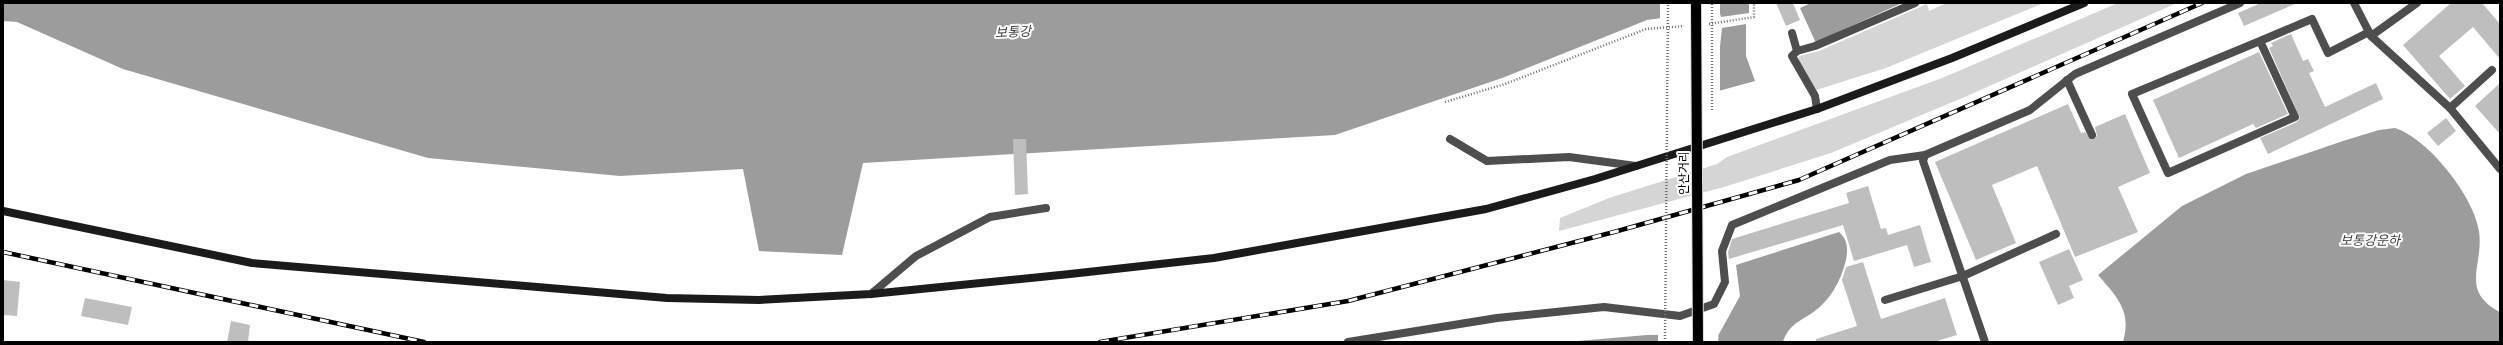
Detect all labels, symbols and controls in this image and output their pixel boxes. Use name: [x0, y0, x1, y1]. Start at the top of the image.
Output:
water label: 보통강: [995, 23, 1033, 40]
street label: 안산거리: [1677, 151, 1691, 195]
water label: 보통강운하: [2340, 233, 2402, 248]

